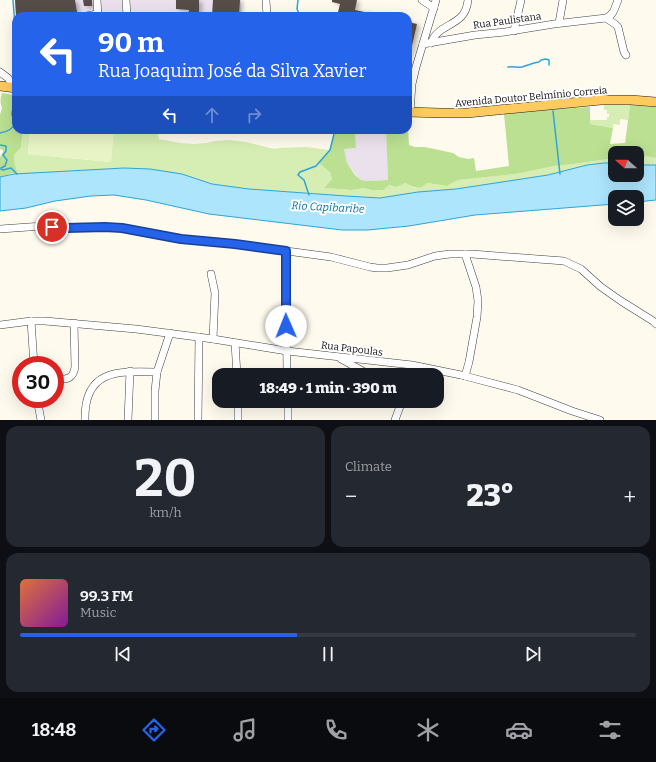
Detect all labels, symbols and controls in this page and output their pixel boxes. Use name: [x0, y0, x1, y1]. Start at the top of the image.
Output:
street label: Rua Paulistana: [472, 10, 543, 32]
text: 90 m: [98, 26, 164, 59]
icon: left: [32, 28, 84, 80]
text: Rua Joaquim José da Silva Xavier: [98, 60, 367, 82]
street label: Avenida Doutor Belmínio Correia: [454, 83, 608, 110]
icon: left: [159, 104, 181, 126]
icon: ahead: [201, 104, 223, 126]
icon: right: [243, 104, 265, 126]
north arrow: [608, 146, 644, 182]
map controls: [608, 146, 644, 226]
button: layers: [608, 190, 644, 226]
water label: Rio Capibaribe: [291, 199, 365, 216]
pin: [35, 210, 69, 244]
icon: arrive: [41, 216, 63, 238]
position arrow: [265, 305, 307, 347]
street label: Rua Papoulas: [320, 339, 384, 359]
speed limit sign: 30: [12, 356, 64, 408]
text: 18:49 · 1 min · 390 m: [259, 379, 397, 397]
text: 20: [134, 447, 197, 510]
text: Climate: [345, 459, 392, 474]
text: 23°: [466, 478, 514, 514]
text: −: [345, 483, 357, 510]
text: +: [623, 483, 636, 510]
text: km/h: [149, 505, 182, 520]
text: 99.3 FM: [80, 587, 133, 605]
text: Music: [80, 605, 116, 620]
icon: previous: [112, 643, 134, 665]
icon: pause: [317, 643, 339, 665]
icon: next: [522, 643, 544, 665]
icon: directions: [140, 716, 168, 744]
icon: music: [231, 716, 259, 744]
icon: phone: [322, 716, 350, 744]
icon: climate: [414, 716, 442, 744]
icon: car: [505, 716, 533, 744]
icon: filters: [596, 716, 624, 744]
text: 18:48: [32, 719, 76, 741]

